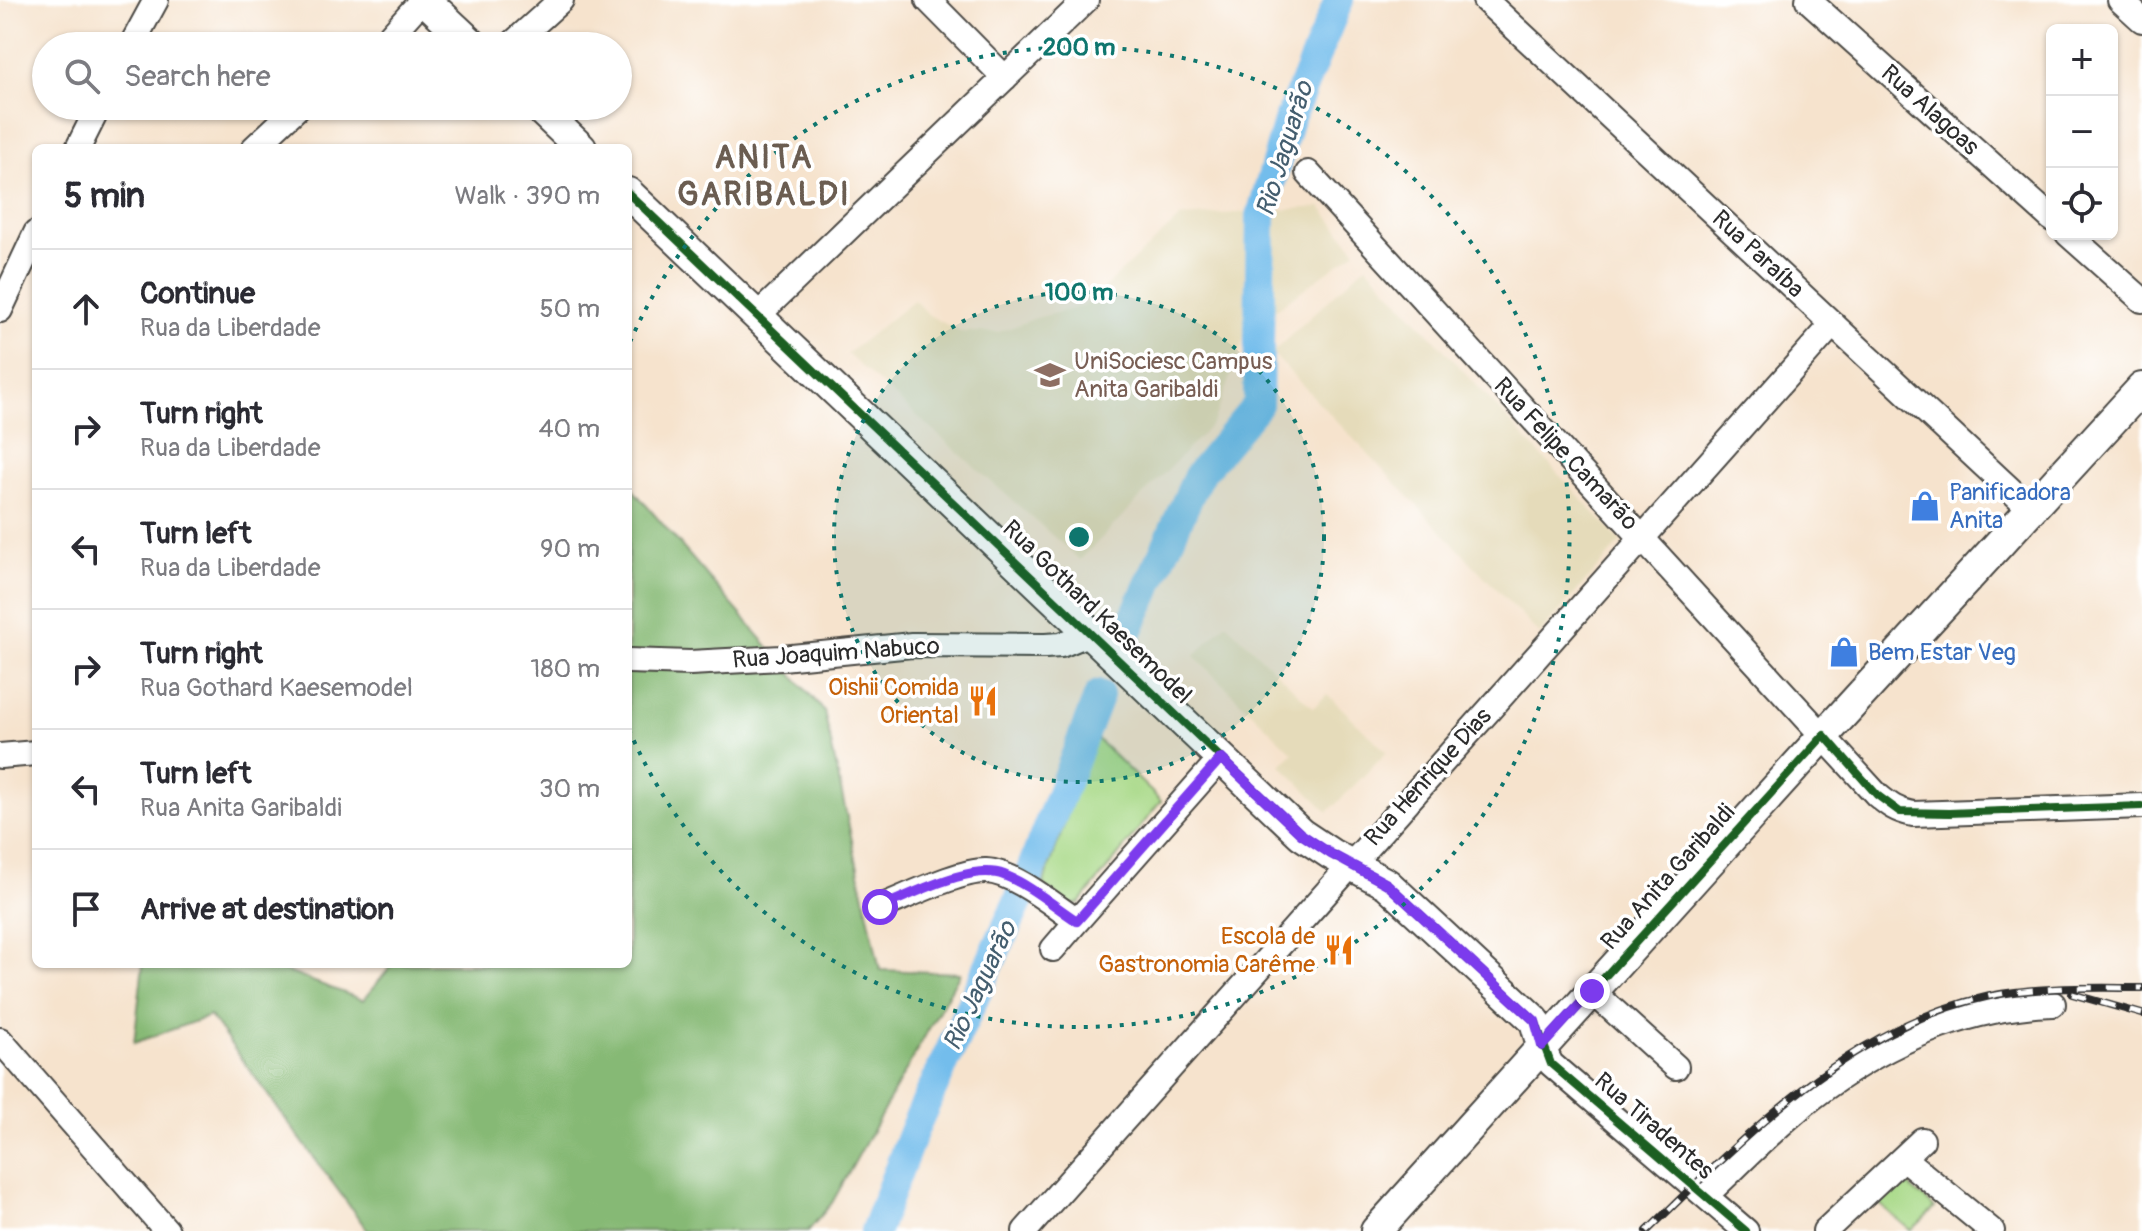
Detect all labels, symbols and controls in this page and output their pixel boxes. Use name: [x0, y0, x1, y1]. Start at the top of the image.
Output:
map controls: [2046, 24, 2118, 240]
button: +: [2046, 24, 2118, 96]
search box: [32, 32, 632, 120]
text: 200 m: [1043, 33, 1115, 62]
icon: search: [60, 54, 104, 98]
text: Search here: [124, 58, 271, 95]
street label: Rua Alagoas: [1875, 59, 1985, 162]
water label: Rio Jaguarão: [1249, 76, 1321, 220]
button: −: [2046, 96, 2118, 168]
district label: ANITA GARIBALDI: [677, 138, 851, 215]
button: locate: [2046, 168, 2118, 240]
text: 5 min: [64, 175, 145, 218]
text: Walk · 390 m: [455, 180, 600, 212]
street label: Rua Paraíba: [1706, 204, 1810, 304]
text: Continue: [140, 275, 255, 312]
text: 100 m: [1045, 278, 1113, 307]
icon: ahead: [64, 287, 108, 331]
text: 50 m: [539, 293, 600, 325]
text: Rua da Liberdade: [140, 312, 321, 344]
place label: UniSociesc Campus Anita Garibaldi: [1074, 347, 1273, 404]
school or university icon: UniSociesc Campus Anita Garibaldi: [1033, 358, 1067, 392]
street label: Rua Felipe Camarão: [1488, 372, 1644, 537]
text: Turn right: [140, 395, 263, 432]
icon: right: [64, 407, 108, 451]
text: 40 m: [538, 413, 600, 445]
text: Rua da Liberdade: [140, 432, 321, 464]
place label: Panificadora Anita: [1949, 478, 2071, 535]
shop icon: Panificadora Anita: [1908, 489, 1942, 523]
street label: Rua Gothard Kaesemodel: [996, 514, 1198, 710]
text: Turn left: [140, 515, 251, 552]
centre of rings: [1065, 523, 1093, 551]
icon: left: [64, 527, 108, 571]
text: 90 m: [540, 533, 600, 565]
text: Rua da Liberdade: [140, 552, 321, 584]
street label: Rua Joaquim Nabuco: [731, 631, 941, 675]
text: Turn right: [140, 635, 263, 672]
shop icon: Bem Estar Veg: [1827, 635, 1861, 669]
place label: Bem Estar Veg: [1868, 638, 2016, 667]
icon: right: [64, 647, 108, 691]
text: 180 m: [530, 653, 600, 685]
text: Rua Gothard Kaesemodel: [140, 672, 413, 704]
place label: Oishii Comida Oriental: [828, 673, 959, 730]
restaurant icon: Oishii Comida Oriental: [966, 684, 1000, 718]
street label: Rua Henrique Dias: [1358, 702, 1498, 852]
text: Turn left: [140, 755, 251, 792]
icon: left: [64, 767, 108, 811]
text: 30 m: [539, 773, 600, 805]
text: Rua Anita Garibaldi: [140, 792, 342, 824]
street label: Rua Anita Garibaldi: [1595, 798, 1741, 956]
icon: arrive: [64, 887, 108, 931]
route start: [862, 889, 898, 925]
text: Arrive at destination: [140, 891, 394, 928]
water label: Rio Jaguarão: [936, 915, 1025, 1056]
place label: Escola de Gastronomia Carême: [1098, 922, 1315, 979]
restaurant icon: Escola de Gastronomia Carême: [1322, 933, 1356, 967]
route end: [1574, 973, 1610, 1009]
street label: Rua Tiradentes: [1588, 1066, 1720, 1186]

